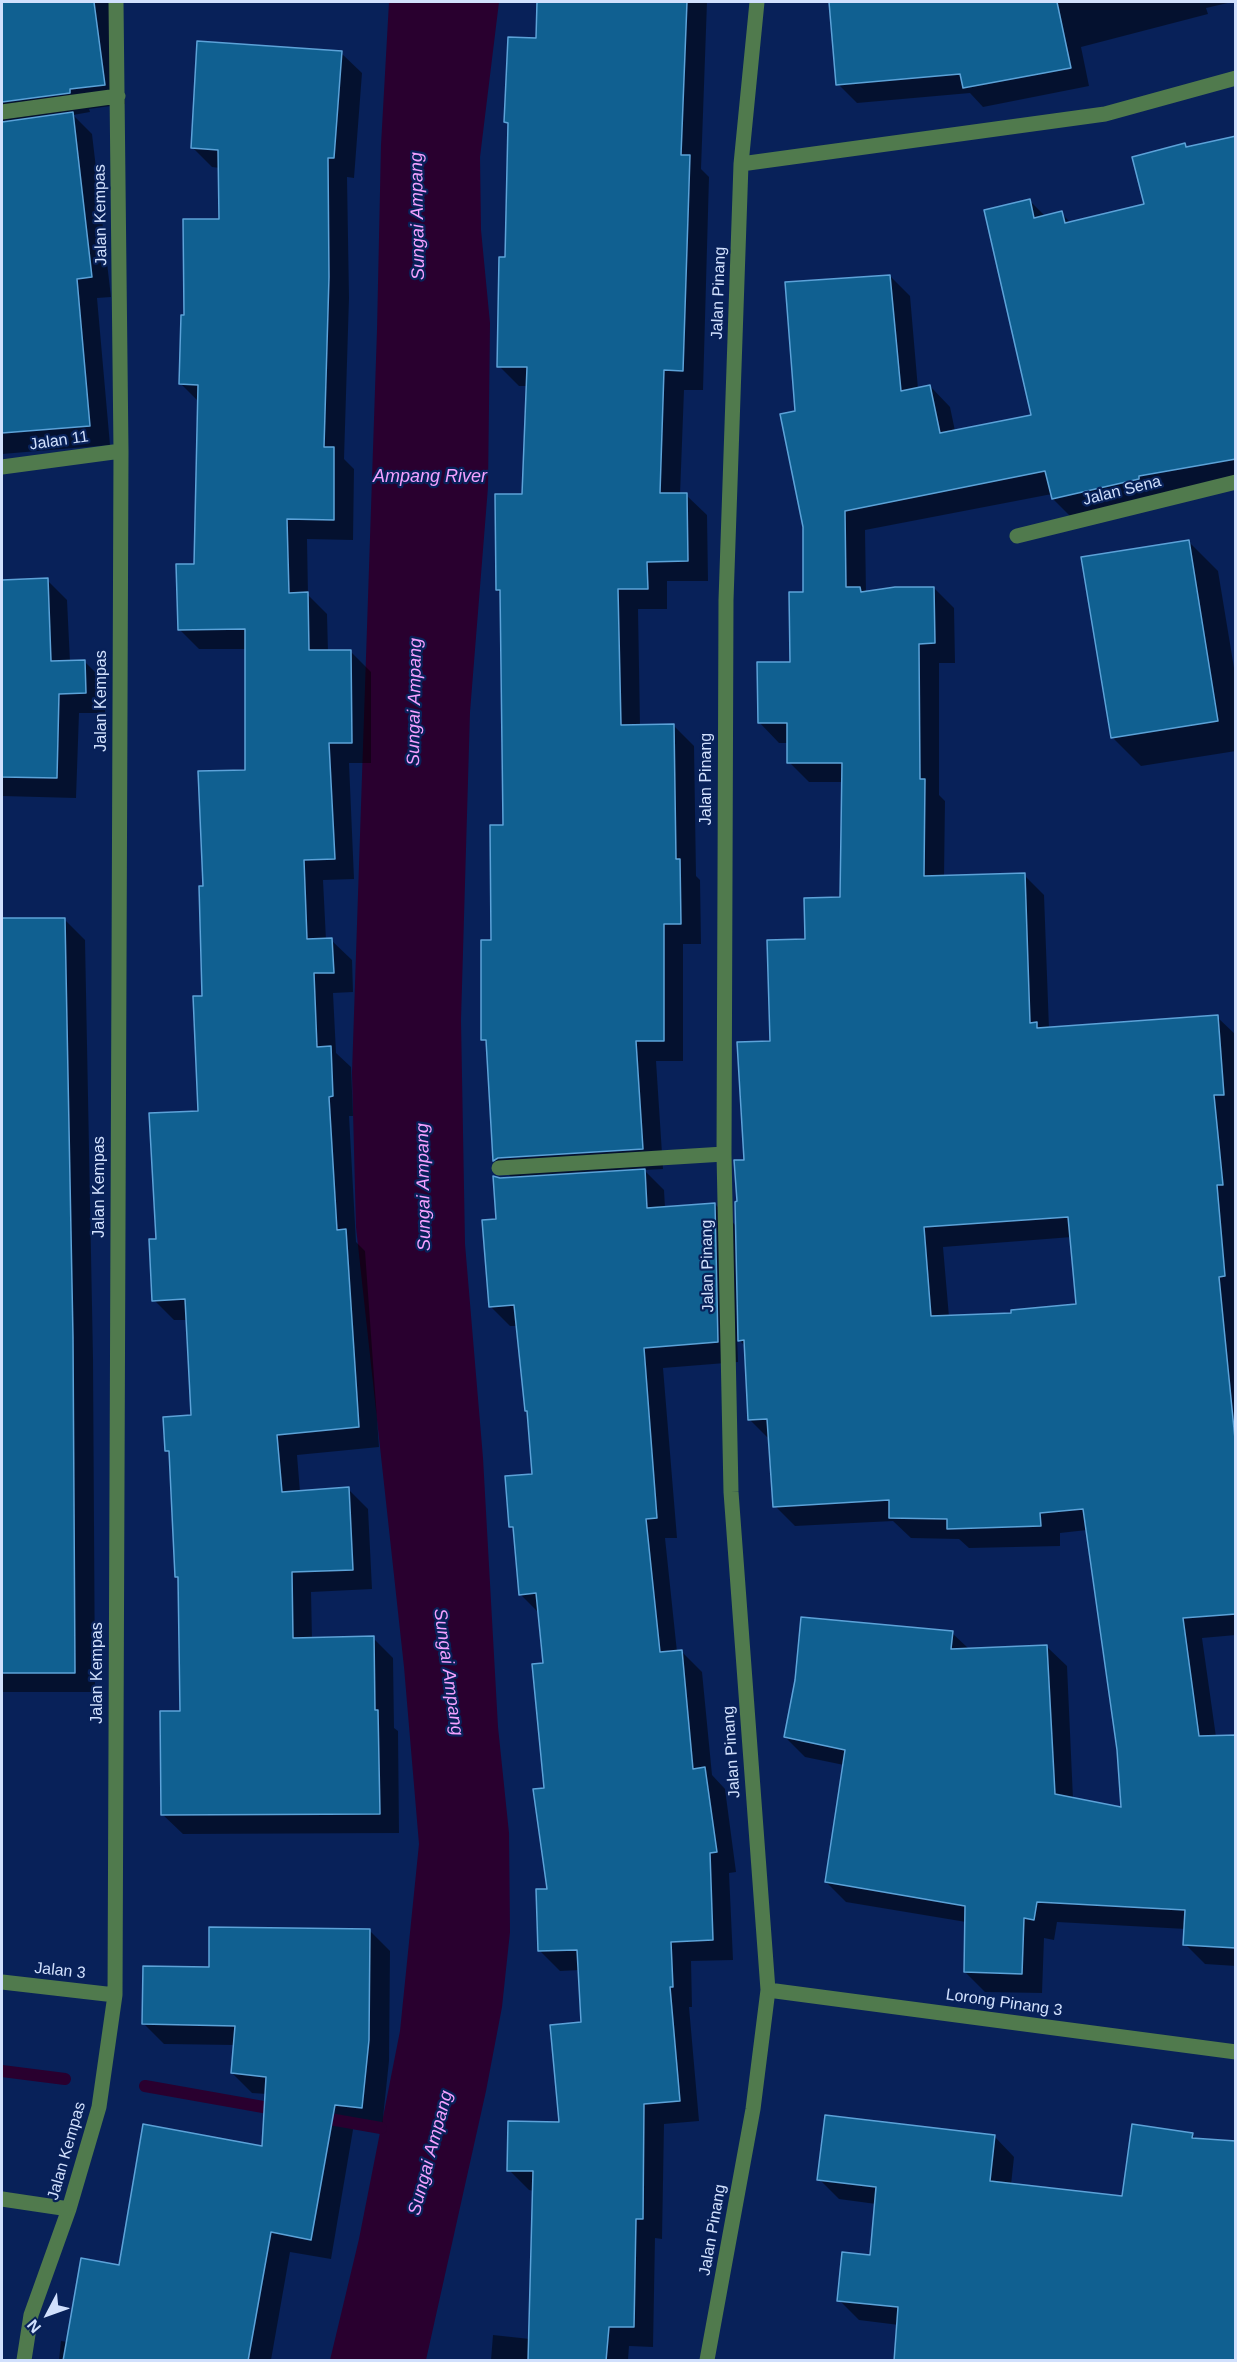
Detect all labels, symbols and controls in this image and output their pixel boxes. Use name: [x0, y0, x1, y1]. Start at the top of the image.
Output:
water label: Sungai Ampang: [406, 152, 430, 280]
street label: Jalan Kempas: [91, 164, 111, 266]
street label: Jalan Pinang: [708, 246, 730, 340]
street label: Jalan 11: [28, 427, 90, 455]
water label: Ampang River: [373, 466, 487, 488]
street label: Jalan Sena: [1081, 472, 1163, 510]
water label: Sungai Ampang: [403, 638, 427, 766]
street label: Jalan Kempas: [92, 650, 112, 752]
street label: Jalan Pinang: [697, 733, 717, 825]
water label: Sungai Ampang: [412, 1123, 436, 1251]
street label: Jalan Kempas: [90, 1136, 110, 1238]
street label: Jalan Pinang: [698, 1220, 718, 1312]
water label: Sungai Ampang: [428, 1607, 468, 1737]
street label: Jalan Kempas: [88, 1622, 108, 1724]
street label: Jalan Pinang: [719, 1705, 745, 1799]
street label: Jalan 3: [33, 1959, 87, 1983]
street label: Lorong Pinang 3: [945, 1985, 1063, 2021]
water label: Sungai Ampang: [404, 2088, 458, 2218]
street label: Jalan Kempas: [44, 2100, 90, 2202]
street label: Jalan Pinang: [696, 2183, 730, 2277]
north arrow: [18, 2284, 78, 2344]
text: N: [24, 2316, 44, 2336]

